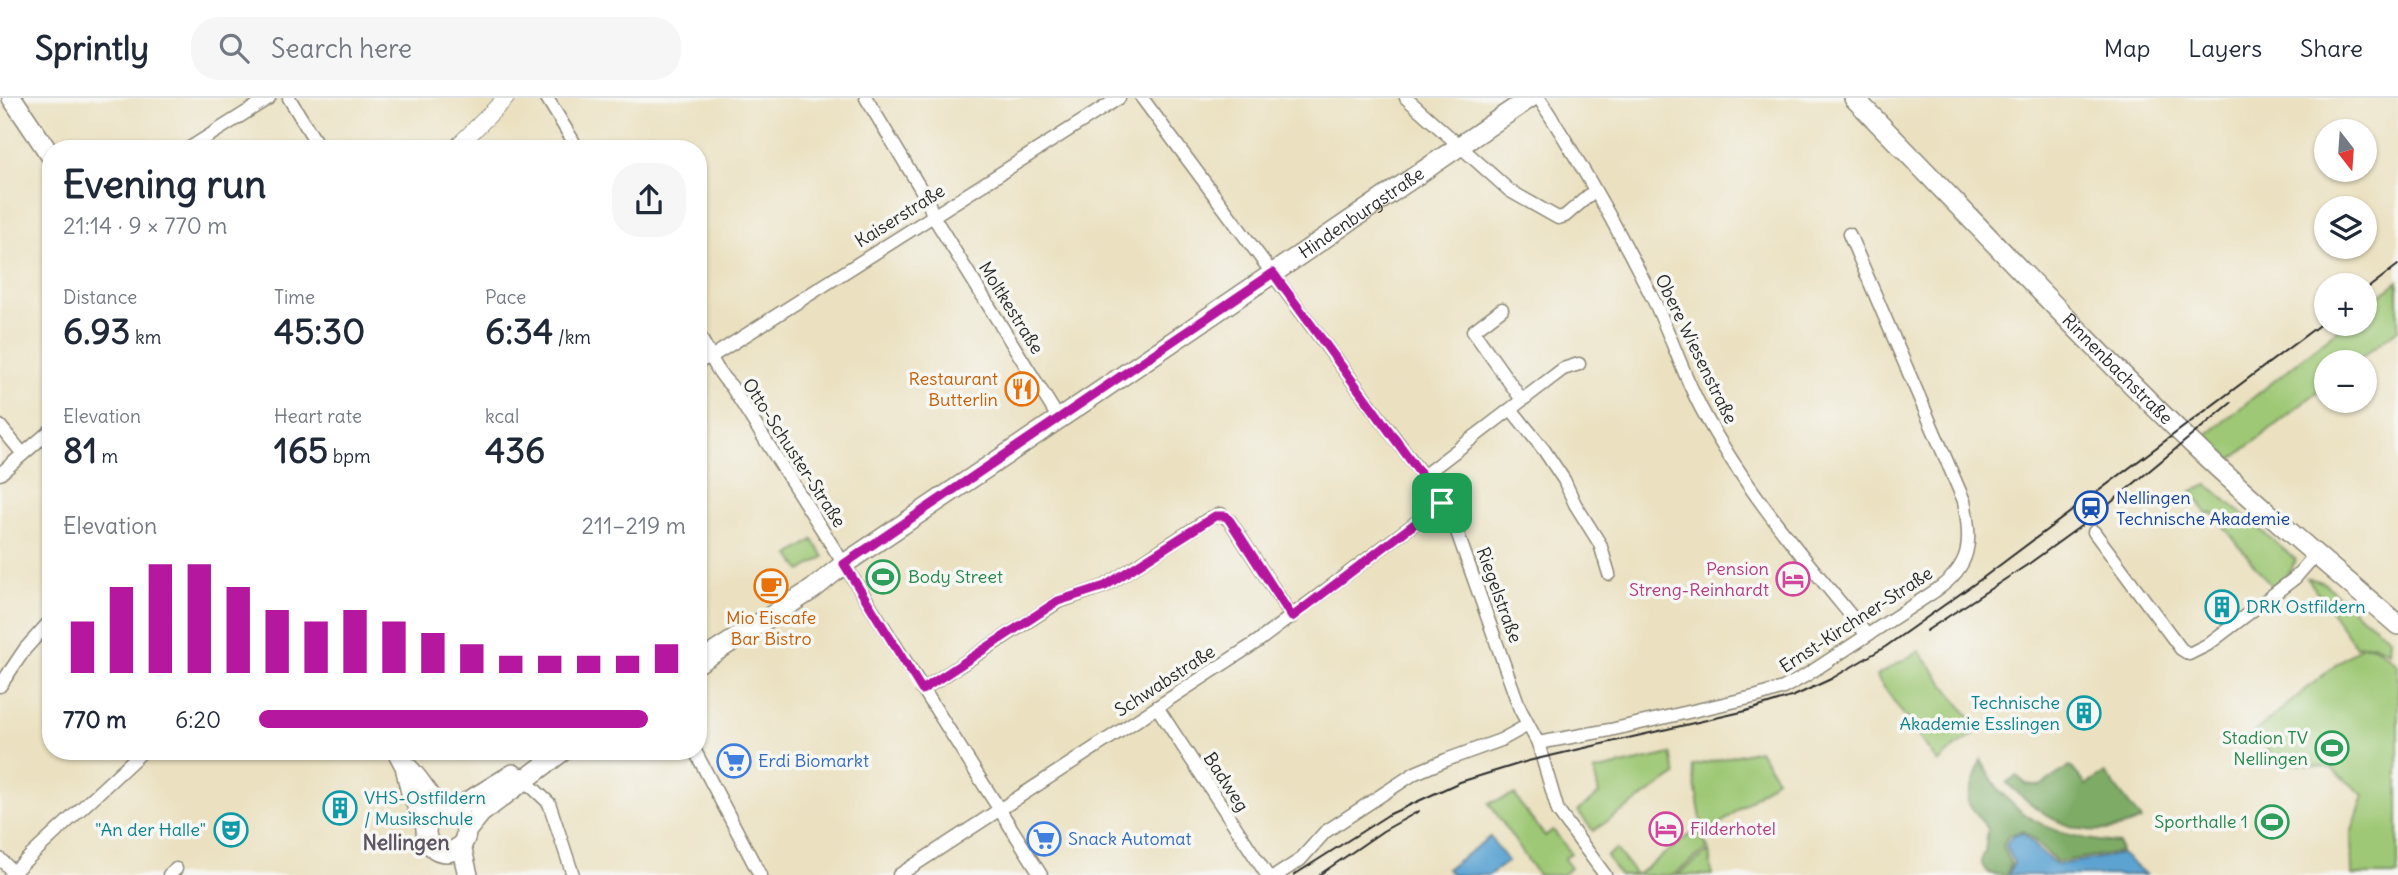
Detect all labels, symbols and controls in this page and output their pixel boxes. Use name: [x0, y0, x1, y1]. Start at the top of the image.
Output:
search box: [191, 17, 681, 80]
text: Sprintly: [35, 27, 149, 69]
icon: search: [215, 29, 253, 67]
text: Search here: [271, 32, 412, 65]
text: Map: [2104, 33, 2150, 63]
text: Layers: [2188, 33, 2262, 63]
text: Share: [2300, 33, 2363, 63]
north arrow: [2314, 119, 2376, 182]
map controls: [2314, 119, 2377, 413]
text: Evening run: [63, 161, 266, 208]
street label: Hindenburgstraße: [1294, 162, 1428, 263]
button: share: [612, 163, 686, 237]
street label: Kaiserstraße: [851, 179, 949, 252]
button: layers: [2314, 196, 2377, 259]
text: 21:14 · 9 × 770 m: [63, 211, 228, 240]
street label: Moltkestraße: [974, 257, 1049, 358]
street label: Obere Wiesenstraße: [1650, 270, 1743, 428]
button: +: [2314, 273, 2377, 336]
text: Distance: [63, 285, 137, 309]
text: Time: [274, 285, 315, 309]
text: Pace: [485, 285, 526, 309]
street label: Rinnenbachstraße: [2058, 308, 2178, 429]
text: 6.93: [63, 309, 130, 353]
text: 45:30: [274, 309, 365, 353]
text: 6:34: [485, 309, 553, 353]
text: km: [130, 325, 161, 349]
text: /km: [553, 325, 591, 349]
button: −: [2314, 350, 2377, 413]
place label: Restaurant Butterlin: [909, 367, 998, 411]
restaurant icon: Restaurant Butterlin: [1003, 370, 1041, 408]
street label: Otto-Schuster-Straße: [738, 374, 851, 532]
text: Elevation: [63, 404, 141, 428]
text: Heart rate: [274, 404, 362, 428]
text: kcal: [485, 404, 519, 428]
text: 81: [63, 428, 97, 472]
text: 165: [274, 428, 328, 472]
text: 436: [485, 428, 545, 472]
text: m: [97, 444, 118, 468]
text: bpm: [328, 444, 371, 468]
pin: [1412, 473, 1472, 533]
icon: arrive: [1423, 484, 1461, 522]
place label: Nellingen Technische Akademie: [2116, 486, 2290, 530]
station icon: Nellingen Technische Akademie: [2072, 489, 2110, 527]
text: Elevation: [63, 511, 157, 540]
text: 211–219 m: [581, 511, 686, 540]
street label: Riegelstraße: [1472, 544, 1527, 646]
place label: Pension Streng-Reinhardt: [1629, 557, 1769, 601]
sports icon: Body Street: [864, 558, 902, 596]
hotel icon: Pension Streng-Reinhardt: [1774, 560, 1812, 598]
street label: Ernst-Kirchner-Straße: [1775, 561, 1937, 678]
place label: Body Street: [908, 565, 1003, 588]
cafe icon: Mio Eiscafe Bar Bistro: [752, 567, 790, 605]
building icon: DRK Ostfildern: [2203, 588, 2241, 626]
place label: DRK Ostfildern: [2246, 595, 2366, 618]
place label: Mio Eiscafe Bar Bistro: [726, 606, 816, 650]
street label: Schwabstraße: [1110, 640, 1219, 722]
place label: Technische Akademie Esslingen: [1900, 691, 2060, 735]
building icon: Technische Akademie Esslingen: [2065, 694, 2103, 732]
text: 770 m: [63, 705, 126, 734]
text: 6:20: [175, 705, 221, 734]
place label: Stadion TV Nellingen: [2222, 726, 2308, 770]
sports icon: Stadion TV Nellingen: [2313, 729, 2351, 767]
supermarket icon: Erdi Biomarkt: [715, 742, 753, 780]
street label: Badweg: [1199, 748, 1254, 816]
place label: Erdi Biomarkt: [758, 749, 869, 772]
place label: VHS-Ostfildern / Musikschule: [364, 786, 486, 830]
building icon: VHS-Ostfildern / Musikschule: [321, 789, 359, 827]
sports icon: Sporthalle 1: [2253, 803, 2291, 841]
hotel icon: Filderhotel: [1647, 810, 1685, 848]
place label: Sporthalle 1: [2154, 810, 2248, 833]
theatre icon: "An der Halle": [212, 811, 250, 849]
place label: Filderhotel: [1690, 817, 1776, 840]
place label: "An der Halle": [95, 818, 206, 841]
supermarket icon: Snack Automat: [1025, 820, 1063, 858]
place label: Snack Automat: [1068, 827, 1192, 850]
district label: Nellingen: [362, 829, 450, 856]

